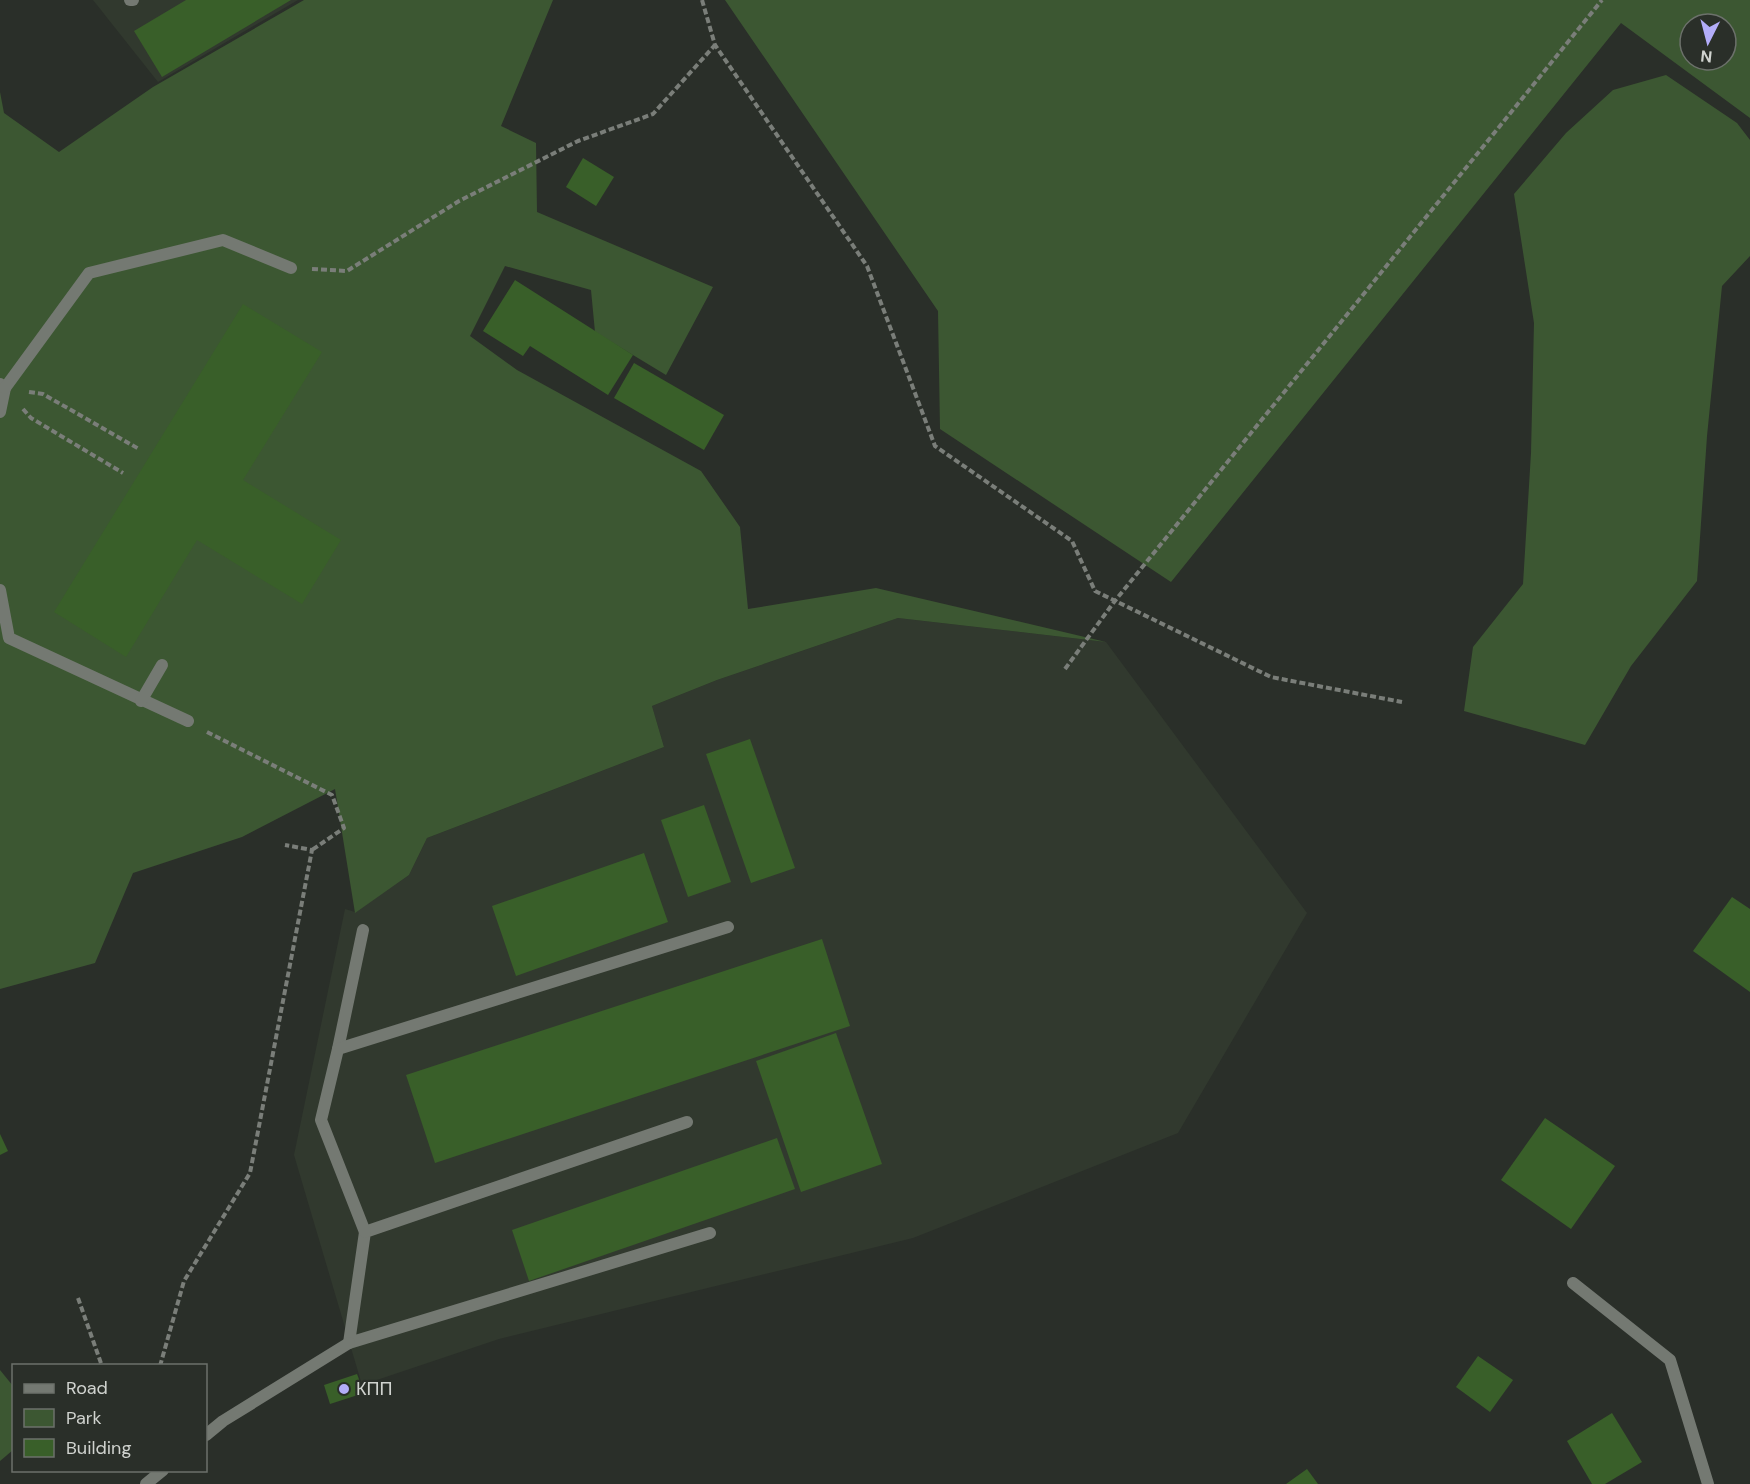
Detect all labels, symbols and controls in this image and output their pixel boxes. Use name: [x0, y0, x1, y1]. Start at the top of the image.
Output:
north arrow: [1678, 12, 1738, 72]
text: N: [1700, 45, 1713, 67]
legend: [12, 1364, 207, 1472]
text: Road: [66, 1376, 108, 1400]
place label: КПП: [356, 1377, 392, 1401]
marker: КПП: [337, 1382, 351, 1396]
text: Park: [66, 1406, 102, 1430]
text: Building: [66, 1436, 131, 1460]

